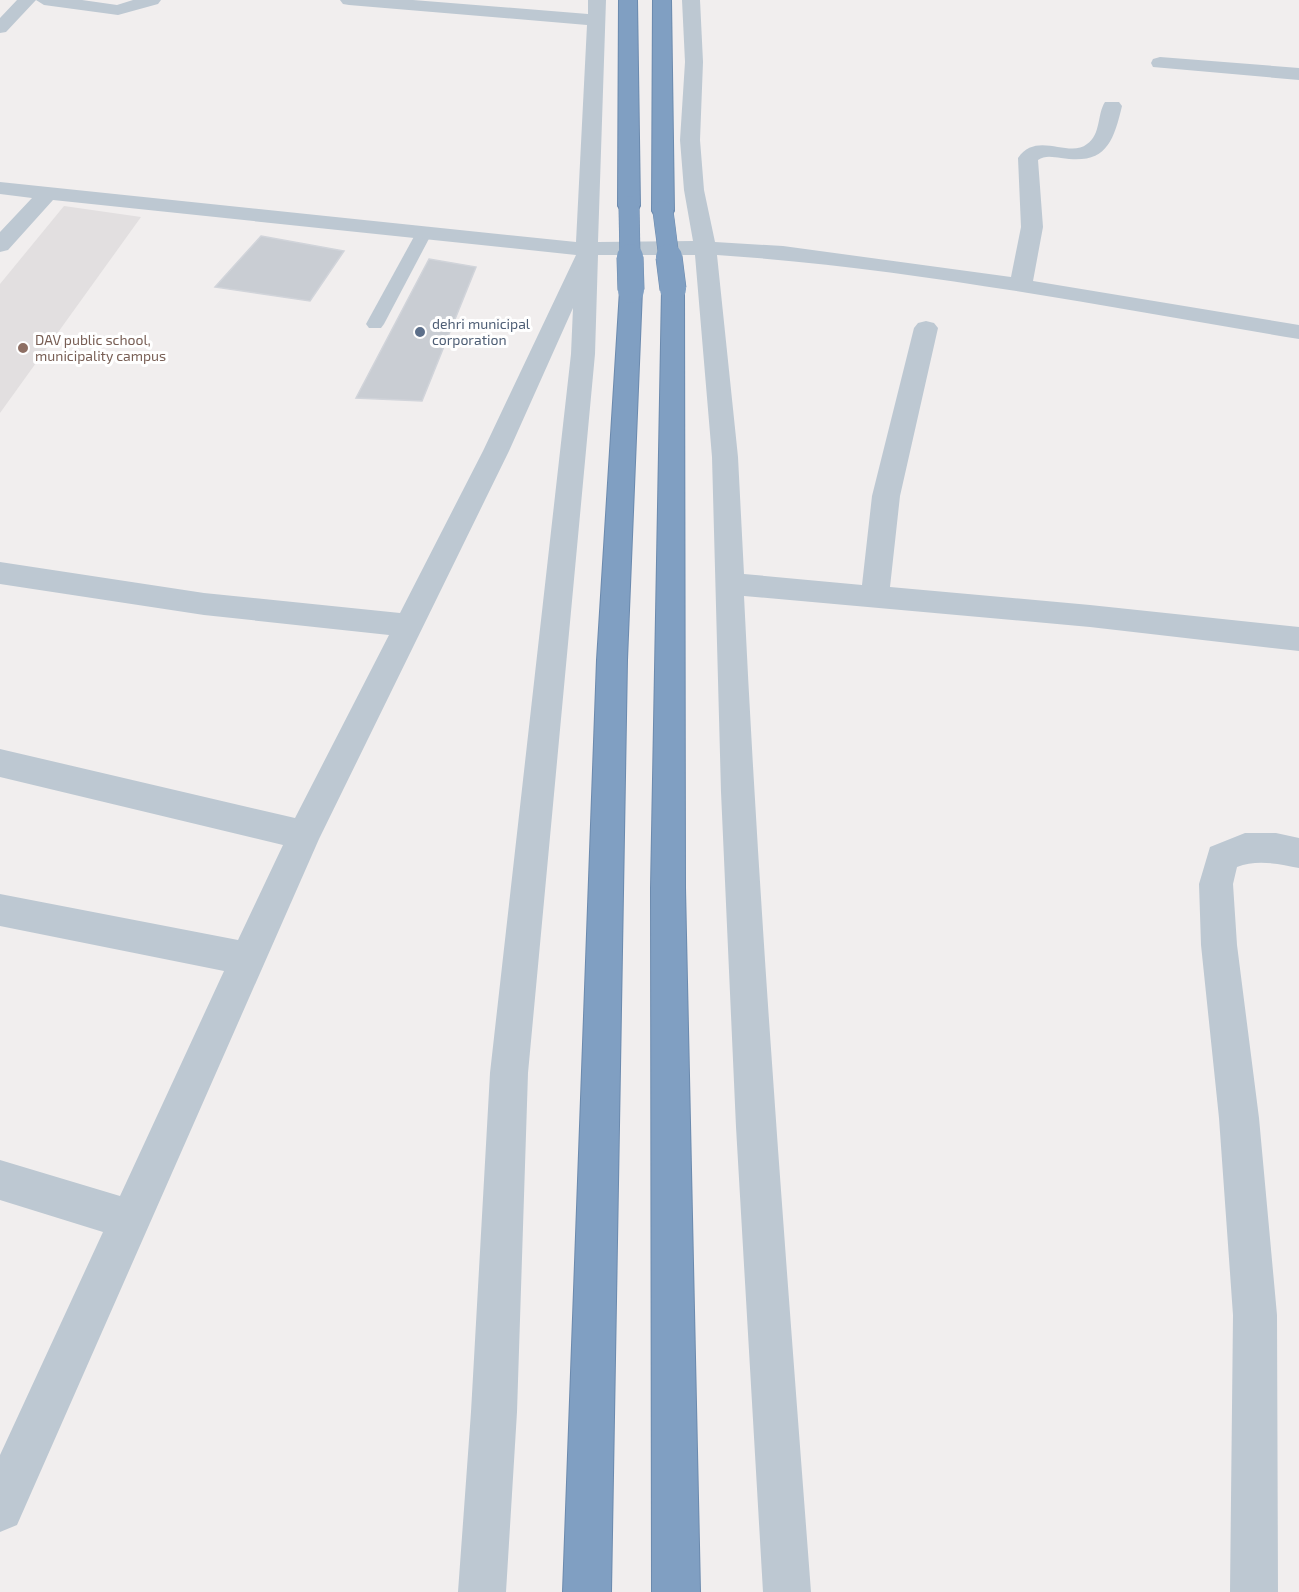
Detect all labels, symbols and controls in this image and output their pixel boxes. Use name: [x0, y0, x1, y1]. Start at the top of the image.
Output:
place label: dehri municipal corporation: [432, 315, 531, 348]
marker: dehri municipal corporation: [413, 325, 427, 339]
place label: DAV public school, municipality campus: [35, 331, 166, 364]
marker: DAV public school, municipality campus: [16, 341, 30, 355]

